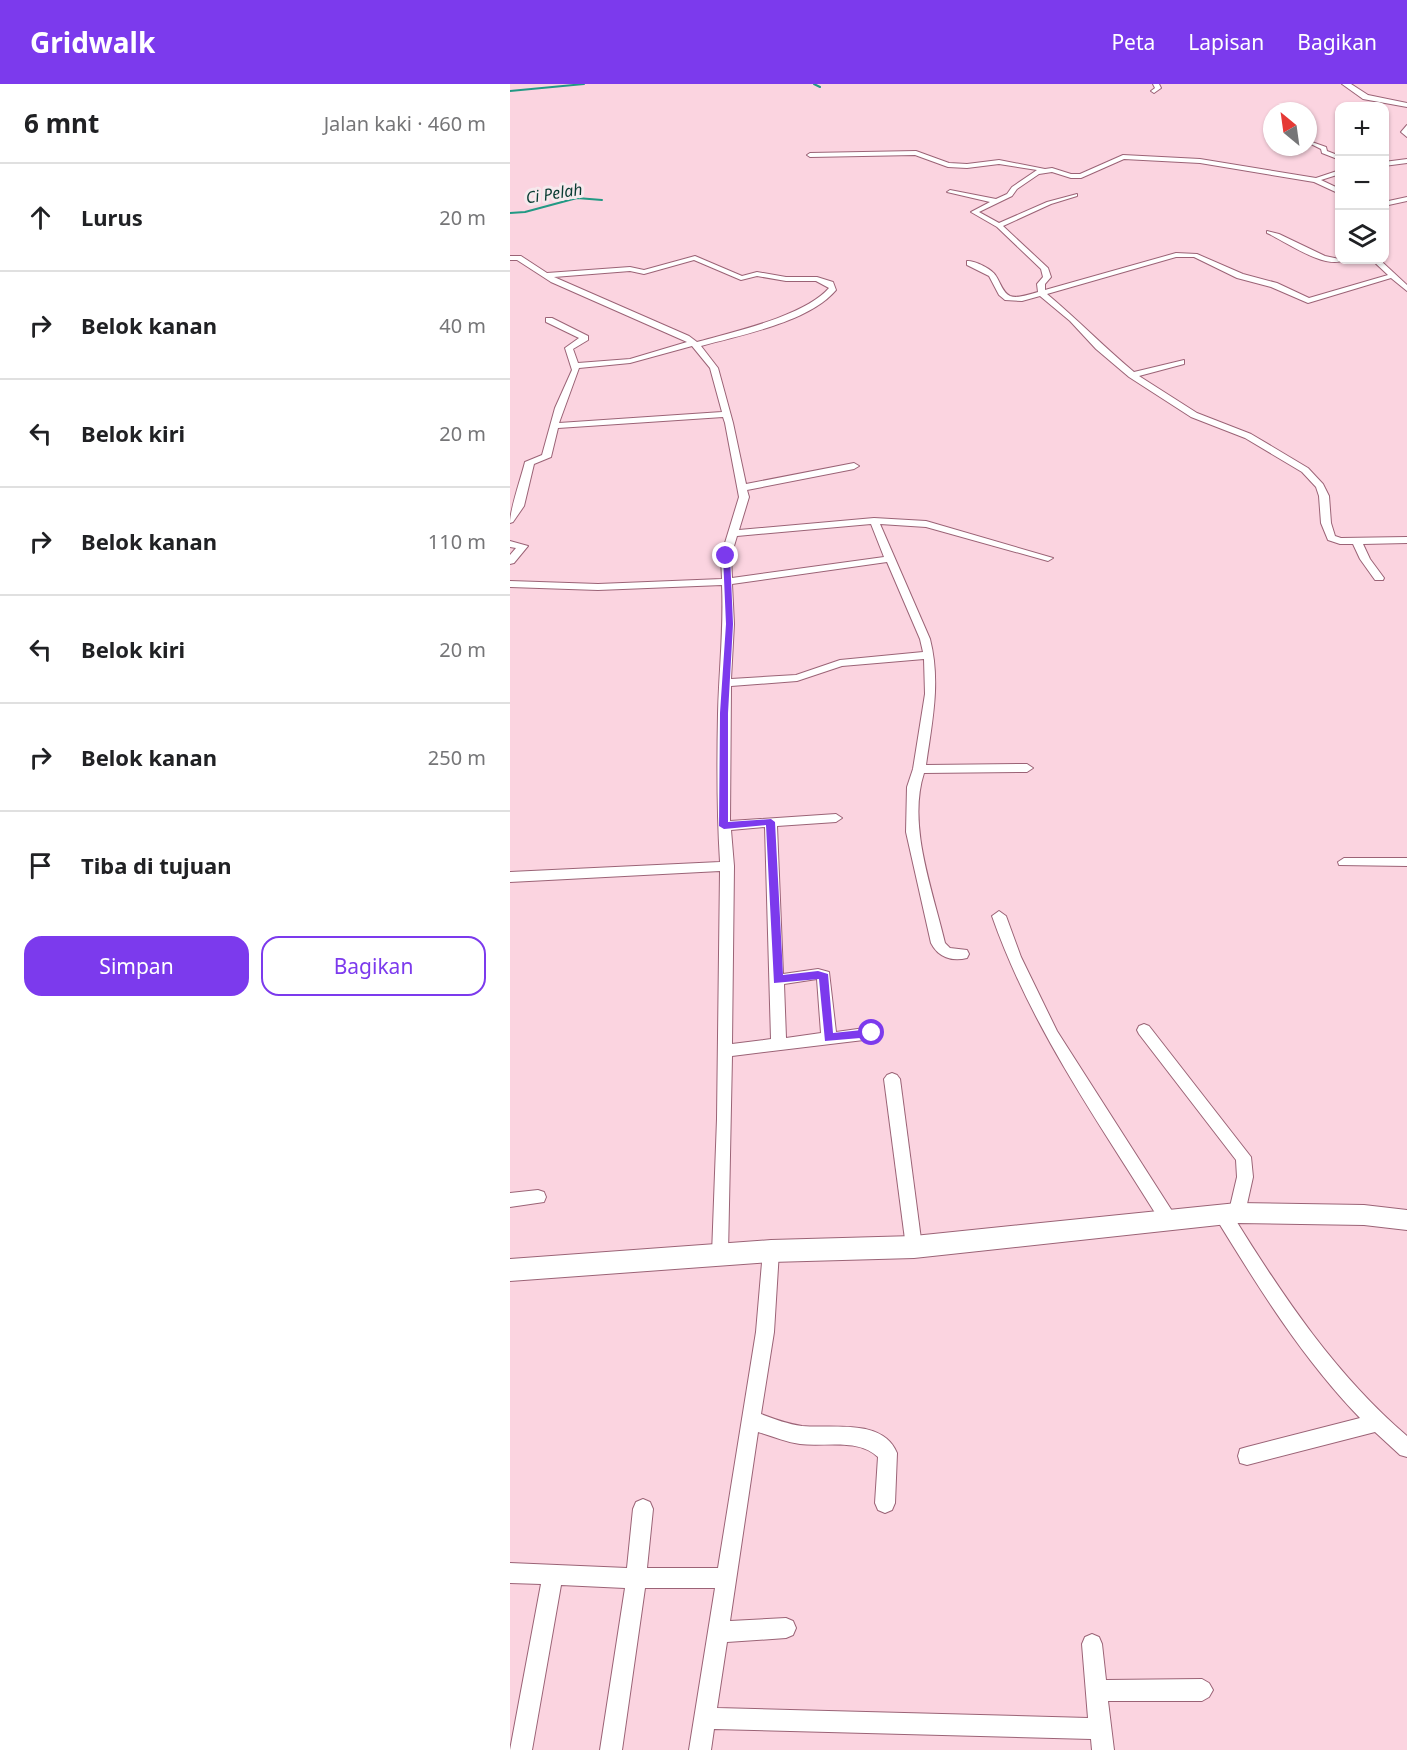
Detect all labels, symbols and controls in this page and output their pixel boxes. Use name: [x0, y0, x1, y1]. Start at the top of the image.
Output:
text: Gridwalk: [30, 23, 155, 61]
text: Peta: [1111, 28, 1155, 56]
text: Lapisan: [1188, 28, 1264, 56]
text: Bagikan: [1297, 28, 1377, 56]
north arrow: [1263, 102, 1317, 156]
map controls: [1335, 102, 1389, 264]
button: +: [1335, 102, 1389, 156]
text: 6 mnt: [24, 105, 99, 141]
text: Jalan kaki · 460 m: [324, 110, 486, 137]
button: −: [1335, 156, 1389, 210]
water label: Ci Pelah: [524, 178, 584, 208]
icon: ahead: [24, 201, 57, 234]
text: Lurus: [81, 202, 143, 232]
text: 20 m: [439, 204, 486, 231]
button: layers: [1335, 210, 1389, 264]
icon: right: [24, 309, 57, 342]
text: Belok kanan: [81, 310, 217, 340]
text: 40 m: [439, 312, 486, 339]
icon: left: [24, 417, 57, 450]
text: Belok kiri: [81, 418, 185, 448]
text: 20 m: [439, 420, 486, 447]
icon: right: [24, 525, 57, 558]
text: Belok kanan: [81, 526, 217, 556]
text: 110 m: [428, 528, 486, 555]
route end: [712, 542, 738, 568]
icon: left: [24, 633, 57, 666]
text: Belok kiri: [81, 634, 185, 664]
text: 20 m: [439, 636, 486, 663]
icon: right: [24, 741, 57, 774]
text: Belok kanan: [81, 742, 217, 772]
text: 250 m: [428, 744, 486, 771]
icon: arrive: [24, 849, 57, 882]
text: Tiba di tujuan: [81, 850, 231, 880]
button: Simpan: [24, 936, 249, 996]
button: Bagikan: [261, 936, 486, 996]
route start: [858, 1019, 884, 1045]

